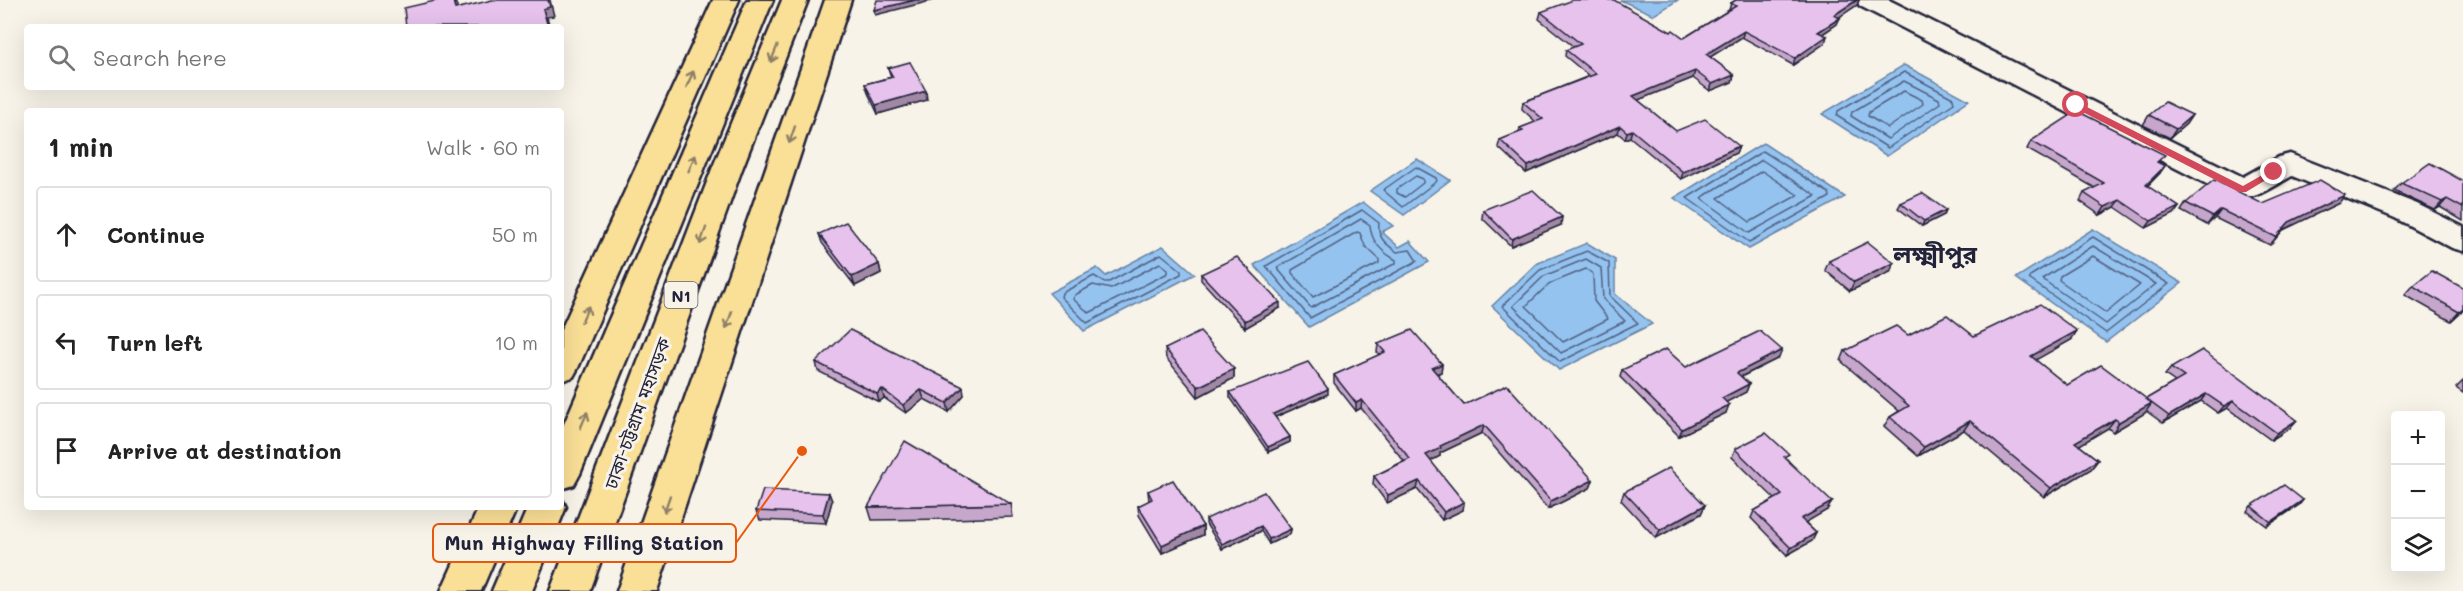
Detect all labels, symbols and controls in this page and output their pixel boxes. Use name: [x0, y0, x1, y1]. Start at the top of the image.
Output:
search box: [24, 24, 564, 90]
icon: search: [45, 41, 78, 74]
text: Search here: [93, 43, 227, 72]
one-way arrow: [767, 45, 778, 63]
one-way arrow: [685, 70, 697, 88]
route start: [2062, 91, 2088, 117]
one-way arrow: [786, 125, 797, 144]
text: 1 min: [48, 130, 113, 164]
text: Walk · 60 m: [426, 134, 540, 160]
one-way arrow: [687, 154, 698, 172]
route end: [2260, 158, 2286, 184]
icon: ahead: [50, 218, 83, 251]
text: Continue: [107, 220, 205, 249]
text: 50 m: [492, 221, 538, 247]
one-way arrow: [696, 226, 707, 245]
district label: লক্ষ্মীপুর: [1892, 238, 1977, 269]
road number: N1: [664, 282, 698, 308]
one-way arrow: [580, 306, 591, 324]
one-way arrow: [723, 310, 734, 328]
icon: left: [50, 326, 83, 359]
text: Turn left: [107, 328, 203, 357]
text: 10 m: [494, 329, 538, 355]
street label: ঢাকা-চট্টগ্রাম মহাসড়ক: [598, 334, 676, 493]
one-way arrow: [579, 411, 590, 429]
map controls: [2391, 411, 2445, 573]
button: +: [2391, 411, 2445, 465]
icon: arrive: [50, 434, 83, 467]
text: Arrive at destination: [107, 436, 342, 465]
button: −: [2391, 465, 2445, 519]
one-way arrow: [660, 494, 671, 513]
button: layers: [2391, 519, 2445, 573]
callout: Mun Highway Filling Station: [433, 524, 736, 562]
text: Mun Highway Filling Station: [444, 529, 724, 555]

